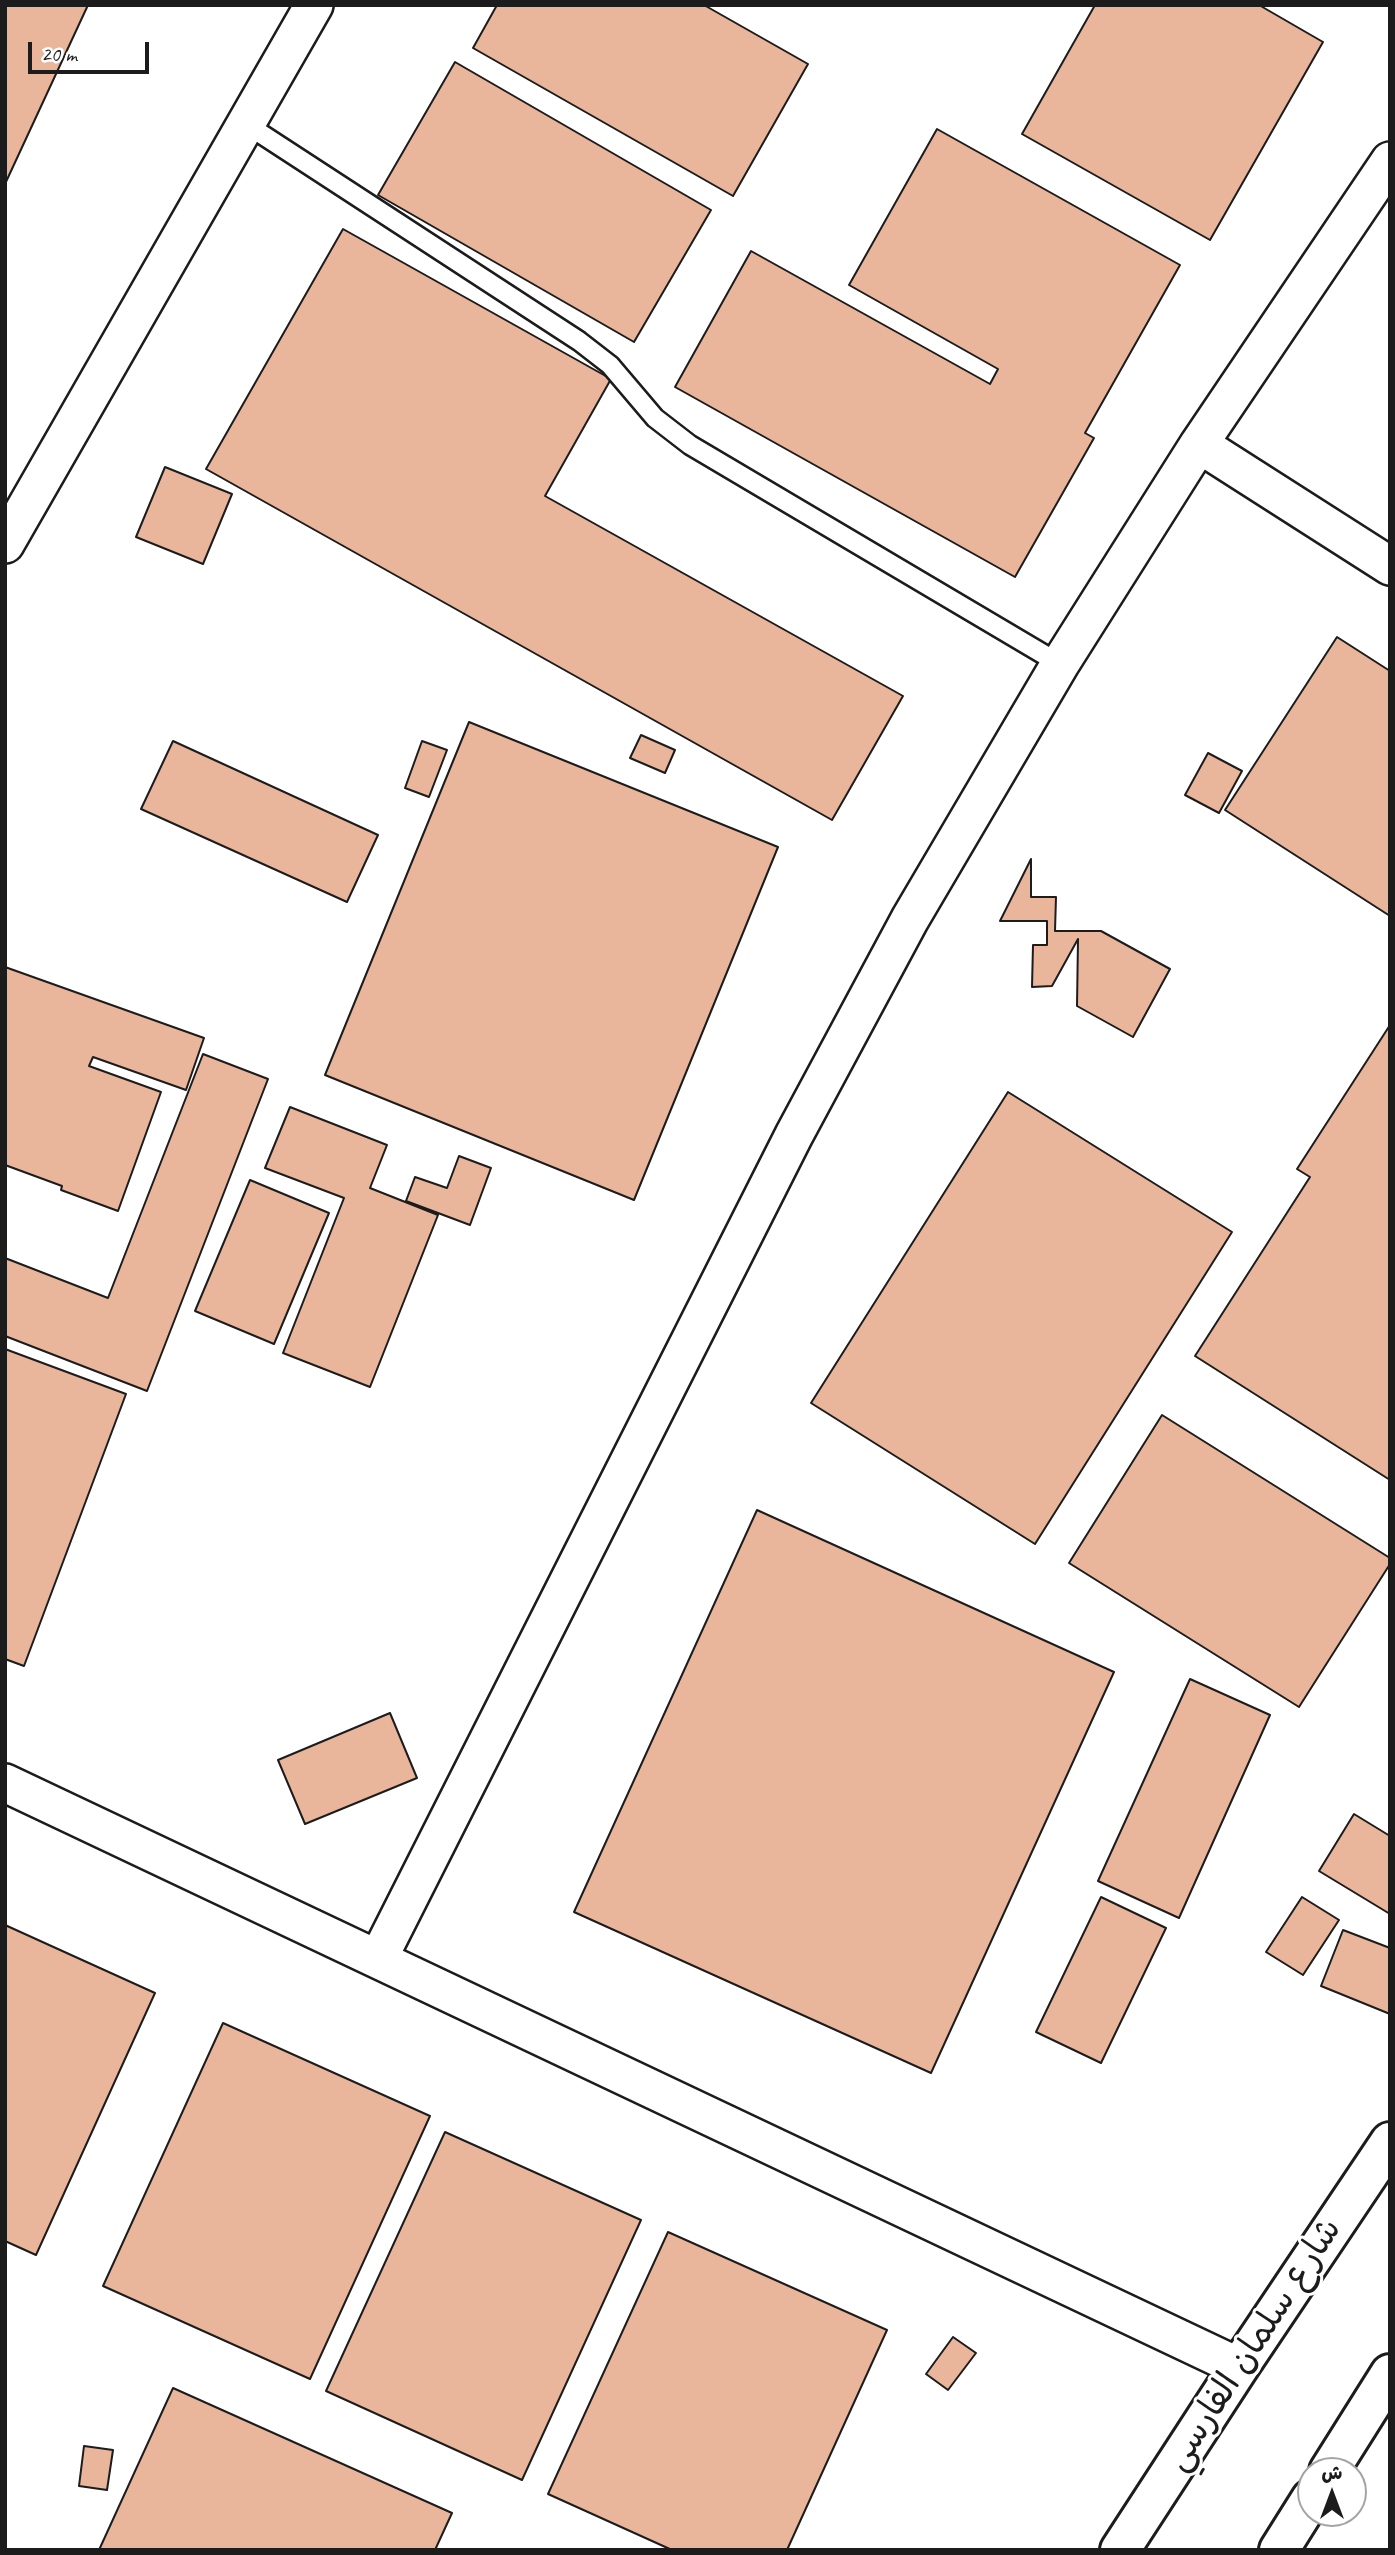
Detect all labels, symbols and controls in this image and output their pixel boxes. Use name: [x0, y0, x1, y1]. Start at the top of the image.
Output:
scale bar: [32, 28, 152, 72]
text: 20 m: [41, 41, 77, 67]
street label: شارع سلمان الفارسي: [1157, 2211, 1351, 2479]
north arrow: [1297, 2457, 1367, 2527]

